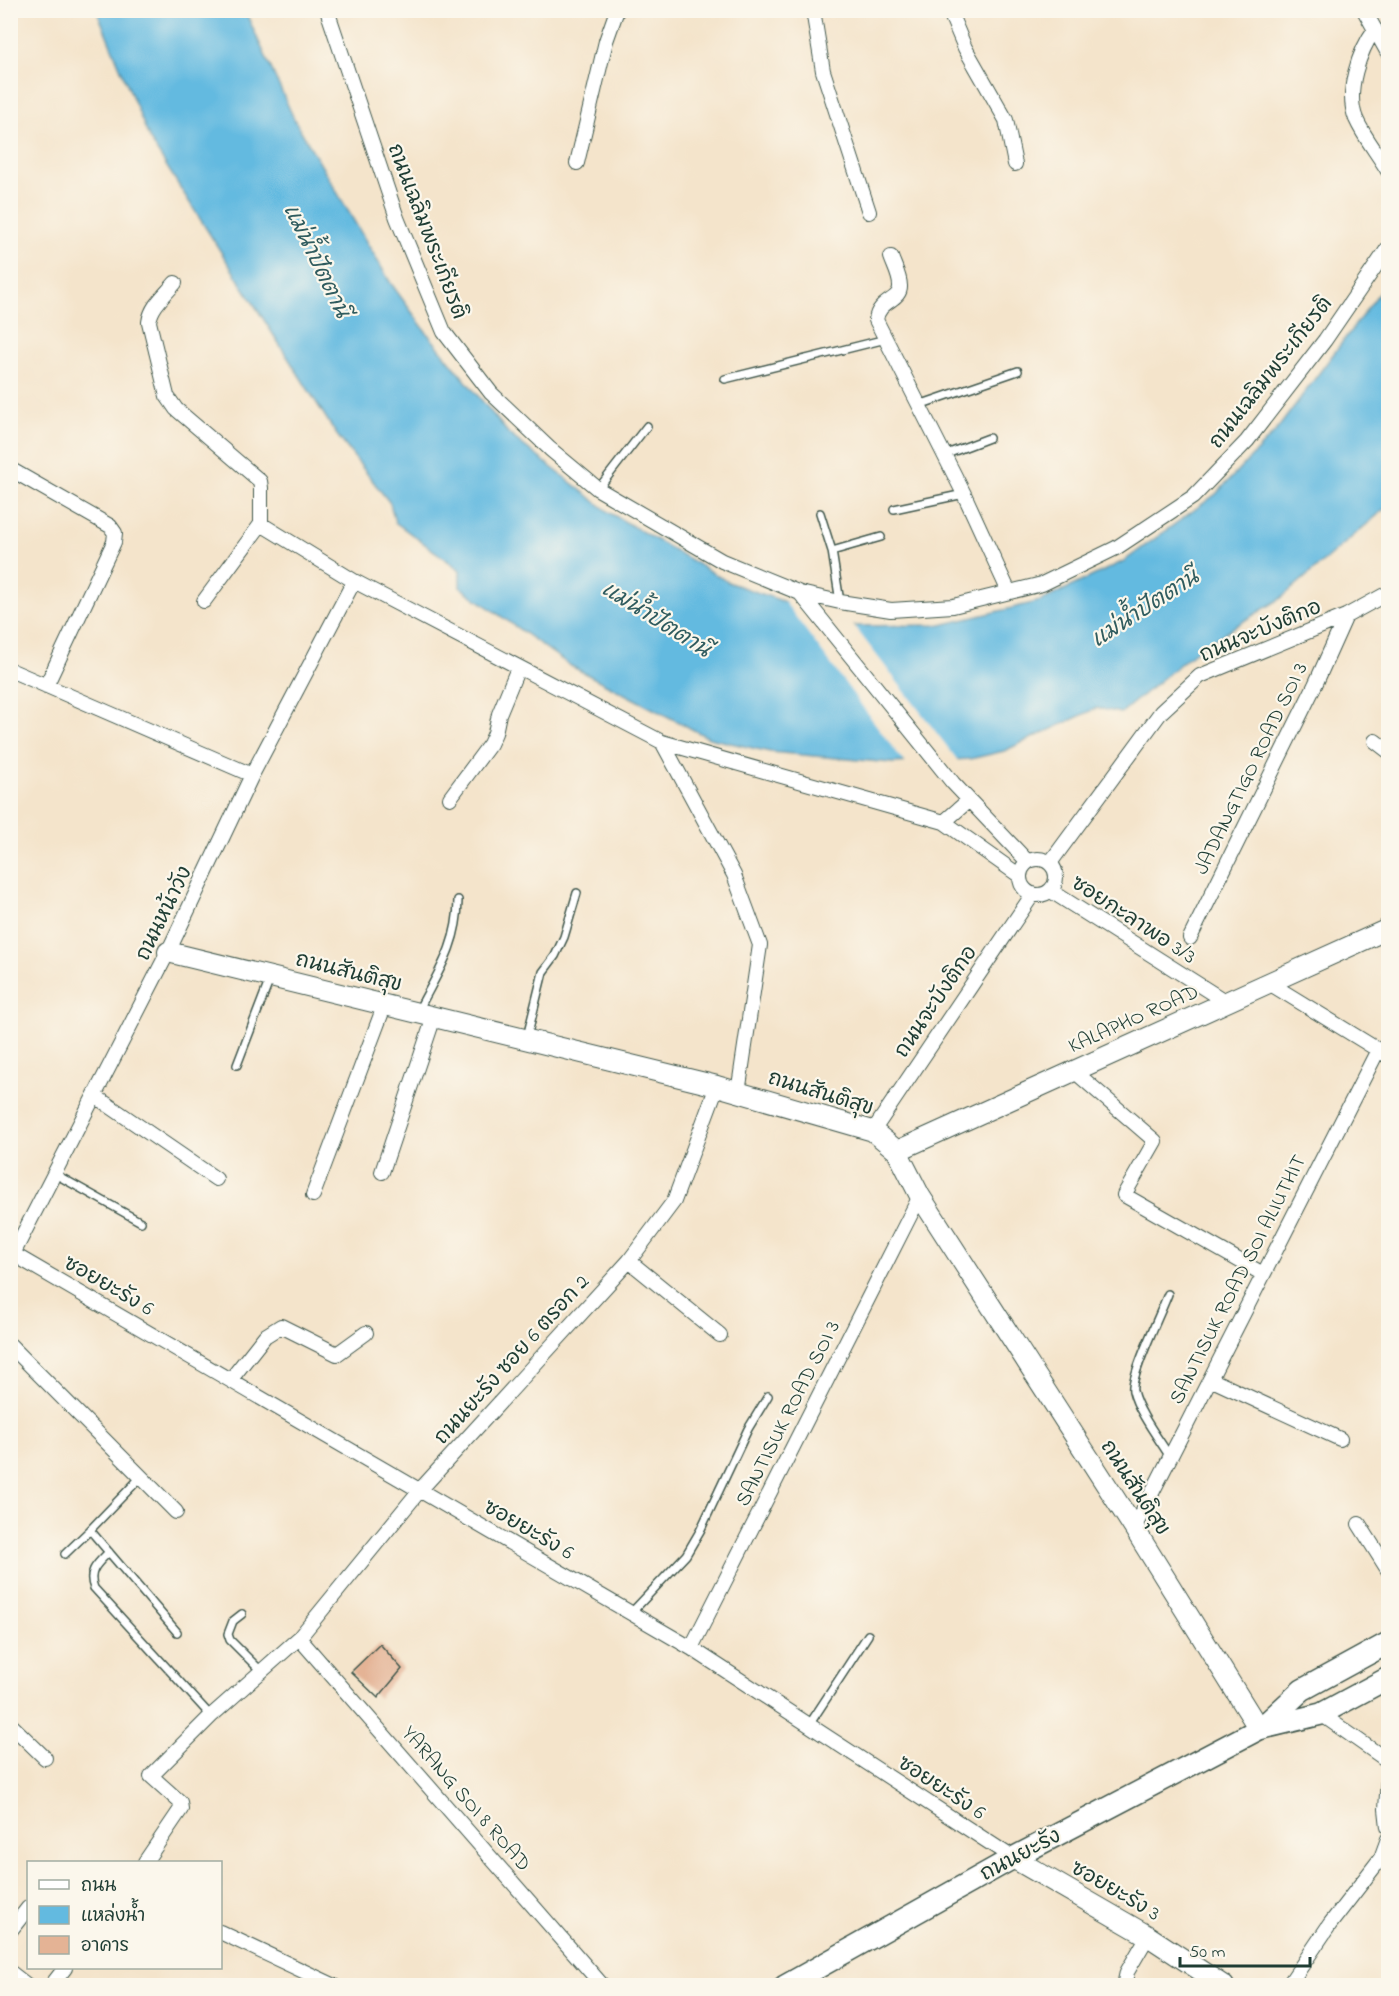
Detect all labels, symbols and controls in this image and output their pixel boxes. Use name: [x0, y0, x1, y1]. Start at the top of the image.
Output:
street label: ถนนเฉลิมพระเกียรติ: [379, 140, 473, 324]
water label: แม่น้ำปัตตานี: [274, 196, 365, 327]
street label: ถนนเฉลิมพระเกียรติ: [1202, 291, 1341, 456]
water label: แม่น้ำปัตตานี: [1081, 555, 1209, 656]
water label: แม่น้ำปัตตานี: [595, 568, 723, 669]
street label: ถนนจะบังติกอ: [1195, 593, 1326, 671]
street label: JADANGTIGO ROAD SOI 3: [1187, 658, 1316, 880]
street label: ถนนหน้าวัง: [129, 862, 201, 966]
street label: ซอยกะลาพอ 3/3: [1065, 869, 1201, 972]
street label: ถนนจะบังติกอ: [888, 940, 985, 1064]
street label: ถนนสันติสุข: [292, 945, 405, 1001]
street label: KALAPHO ROAD: [1064, 978, 1204, 1062]
street label: ถนนสันติสุข: [764, 1064, 877, 1124]
street label: SANTISUK ROAD SOI ALIUTHIT: [1163, 1150, 1315, 1410]
street label: ซอยยะรัง 6: [57, 1249, 159, 1325]
street label: ถนนยะรัง ซอย 6 ตรอก 2: [428, 1269, 597, 1452]
street label: SANTISUK ROAD SOI 3: [729, 1316, 849, 1512]
street label: ถนนสันติสุข: [1092, 1434, 1177, 1542]
street label: ซอยยะรัง 6: [477, 1493, 579, 1569]
street label: YARANG SOI 8 ROAD: [394, 1720, 537, 1879]
street label: ซอยยะรัง 6: [891, 1749, 991, 1828]
street label: ถนนยะรัง: [975, 1822, 1067, 1890]
street label: ซอยยะรัง 3: [1065, 1854, 1165, 1929]
legend: [27, 1861, 222, 1969]
text: ถนน: [81, 1874, 116, 1900]
text: แหล่งน้ำ: [81, 1898, 145, 1930]
scale bar: [1180, 1930, 1310, 1968]
text: อาคาร: [81, 1934, 129, 1960]
text: 50 m: [1189, 1940, 1226, 1966]

